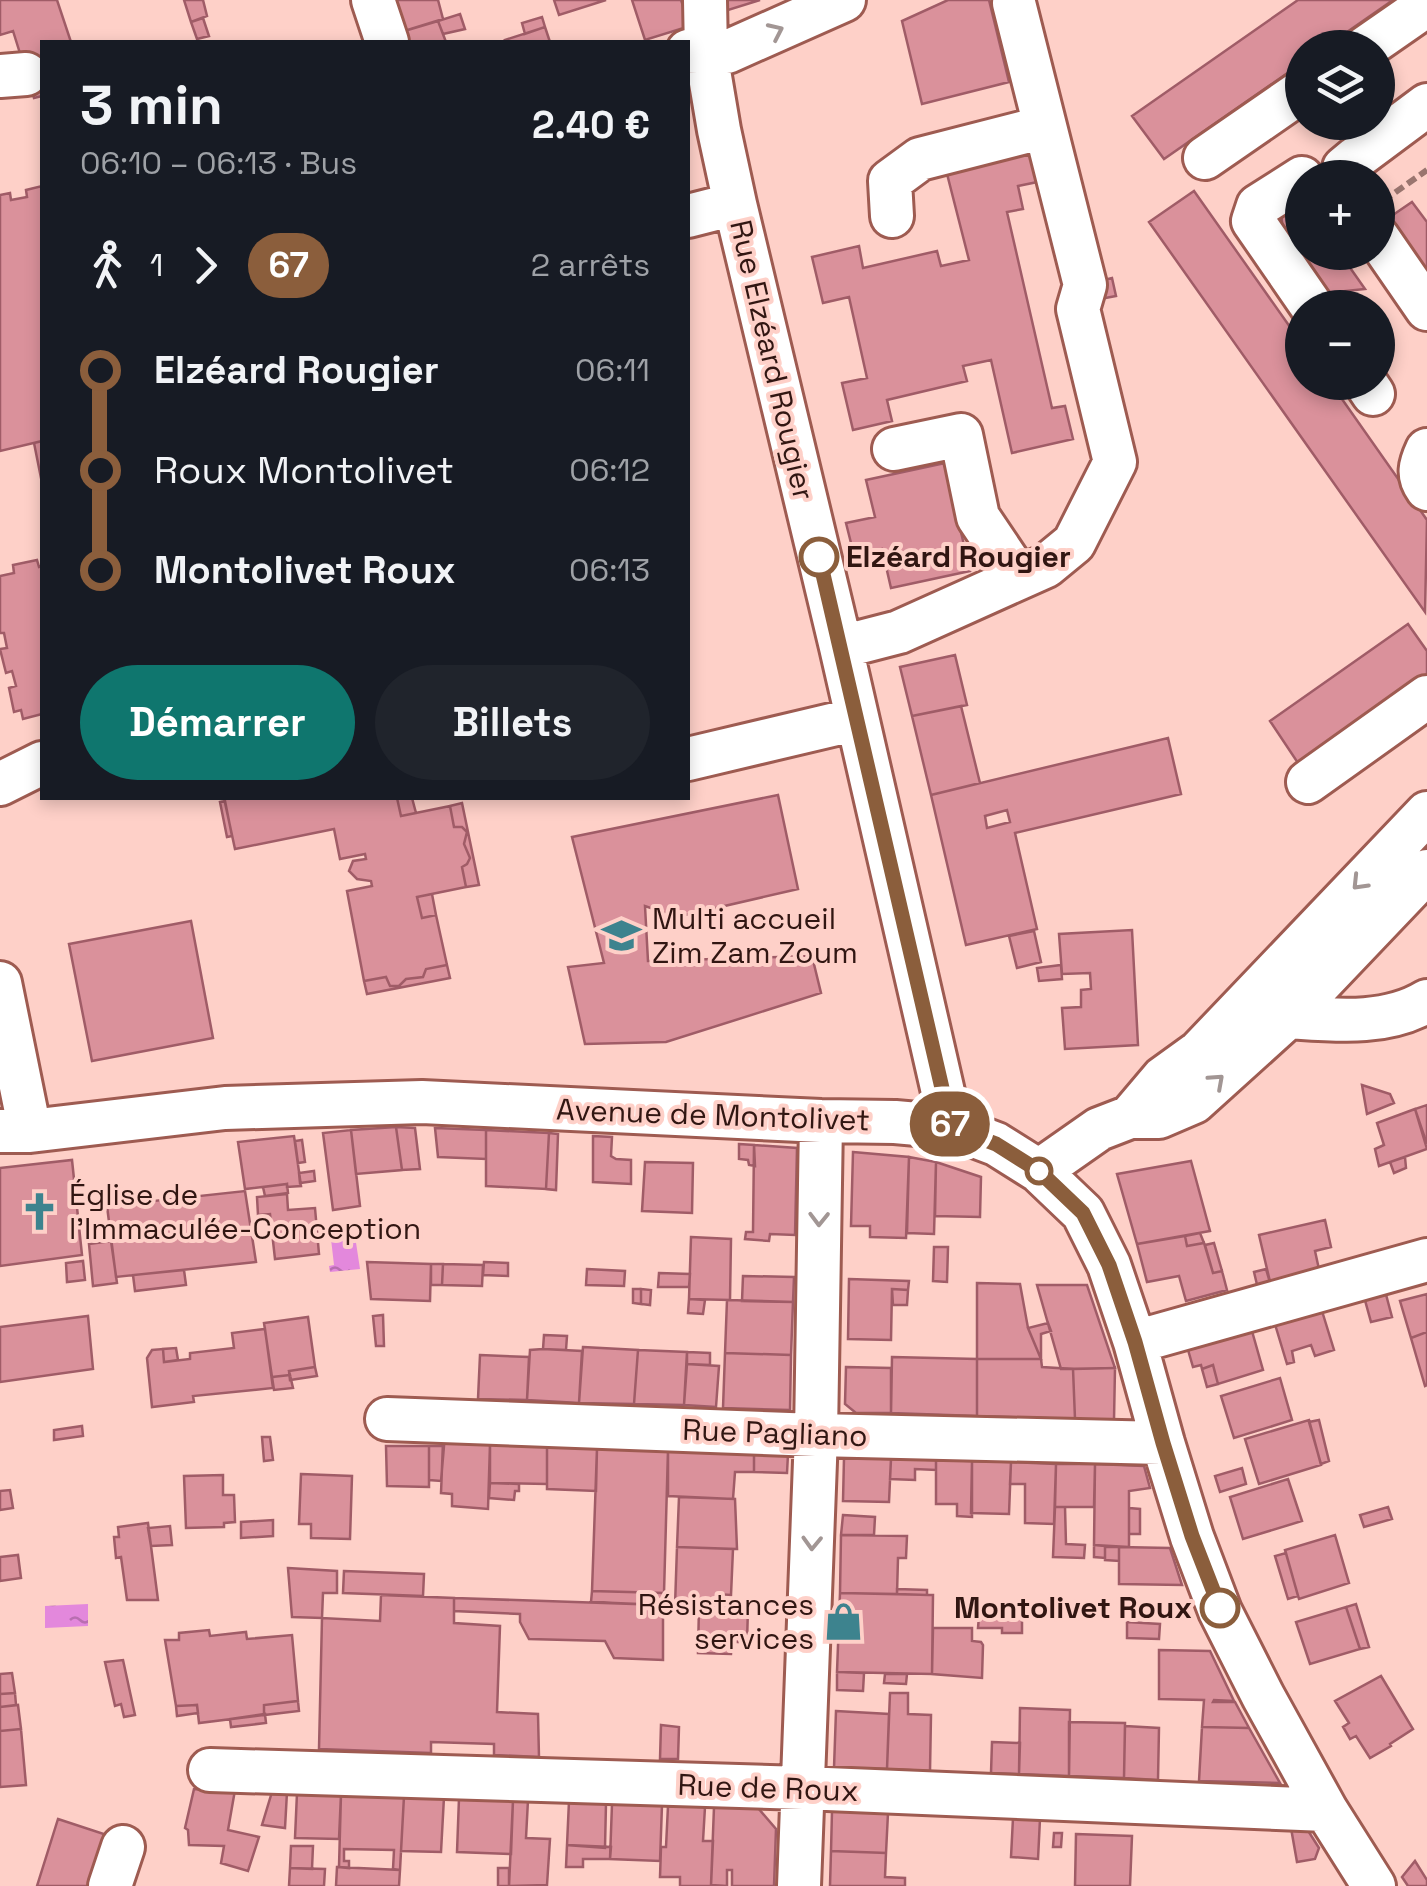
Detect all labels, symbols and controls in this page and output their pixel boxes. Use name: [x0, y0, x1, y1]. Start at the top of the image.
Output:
one-way arrow: [766, 23, 784, 43]
map controls: [1285, 30, 1395, 400]
button: layers: [1285, 30, 1395, 140]
text: 3 min: [80, 70, 223, 140]
text: 2.40 €: [532, 101, 650, 149]
text: 06:10 – 06:13 · Bus: [80, 143, 357, 183]
button: +: [1285, 160, 1395, 270]
street label: Rue Elzéard Rougier: [721, 216, 824, 504]
icon: walk: [80, 238, 135, 293]
icon: forward: [178, 238, 233, 293]
text: 67: [268, 243, 309, 287]
text: 1: [150, 245, 163, 285]
text: 2 arrêts: [531, 245, 650, 285]
button: −: [1285, 290, 1395, 400]
text: Elzéard Rougier: [154, 346, 439, 394]
text: 06:11: [575, 350, 650, 390]
text: Roux Montolivet: [154, 446, 454, 494]
text: 06:12: [569, 450, 650, 490]
place label: Elzéard Rougier: [846, 537, 1071, 576]
marker: Elzéard Rougier: [800, 538, 838, 576]
text: Montolivet Roux: [154, 546, 456, 594]
text: 06:13: [569, 550, 650, 590]
button: Démarrer: [80, 665, 355, 780]
button: Billets: [375, 665, 650, 780]
one-way arrow: [1353, 871, 1371, 890]
place label: Multi accueil Zim Zam Zoum: [652, 899, 858, 972]
school or university icon: Multi accueil Zim Zam Zoum: [601, 915, 643, 957]
one-way arrow: [1205, 1075, 1224, 1093]
street label: Avenue de Montolivet: [555, 1090, 871, 1139]
line badge: 67: [905, 1092, 995, 1156]
text: 67: [930, 1102, 970, 1146]
unlabelled marker: [1026, 1158, 1052, 1184]
place label: Église de l'Immaculée-Conception: [69, 1175, 421, 1248]
church icon: Église de l'Immaculée-Conception: [18, 1191, 60, 1233]
one-way arrow: [809, 1211, 830, 1227]
street label: Rue Pagliano: [682, 1410, 868, 1455]
one-way arrow: [801, 1536, 822, 1552]
place label: Résistances services: [638, 1585, 814, 1658]
place label: Montolivet Roux: [954, 1588, 1192, 1627]
marker: Montolivet Roux: [1201, 1589, 1239, 1627]
shop icon: Résistances services: [823, 1601, 865, 1643]
street label: Rue de Roux: [677, 1765, 859, 1810]

